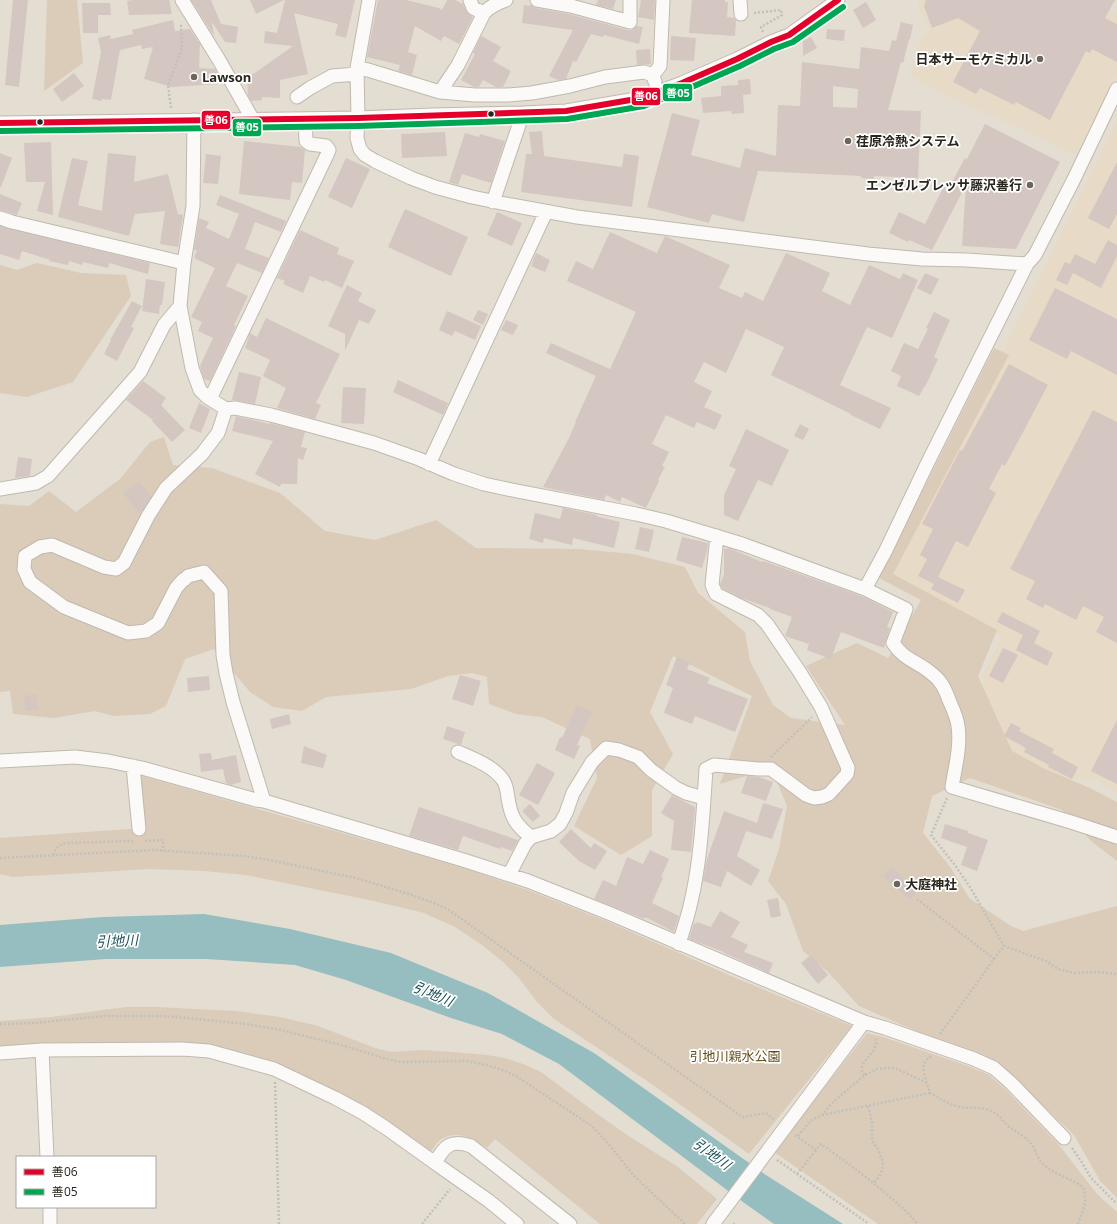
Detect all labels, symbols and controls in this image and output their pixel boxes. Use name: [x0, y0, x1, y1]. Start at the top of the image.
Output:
place label: 日本サーモケミカル: [915, 50, 1032, 68]
marker: 日本サーモケミカル: [1035, 54, 1045, 64]
place label: Lawson: [202, 68, 251, 86]
marker: Lawson: [189, 72, 199, 82]
line badge: 善05: [662, 83, 693, 102]
text: 善05: [666, 85, 690, 100]
line badge: 善06: [631, 87, 661, 106]
text: 善06: [634, 88, 658, 103]
unlabelled marker: [486, 109, 496, 119]
line badge: 善06: [201, 110, 231, 130]
text: 善06: [204, 112, 228, 127]
unlabelled marker: [35, 117, 45, 127]
line badge: 善05: [232, 118, 262, 137]
text: 善05: [235, 119, 259, 134]
place label: 荏原冷熱システム: [856, 132, 960, 150]
marker: 荏原冷熱システム: [843, 136, 853, 146]
place label: エンゼルブレッサ藤沢善行: [866, 176, 1022, 194]
marker: エンゼルブレッサ藤沢善行: [1025, 180, 1035, 190]
place label: 大庭神社: [905, 875, 957, 893]
marker: 大庭神社: [892, 879, 902, 889]
water label: 引地川: [96, 930, 140, 951]
water label: 引地川: [410, 977, 458, 1011]
park label: 引地川親水公園: [689, 1047, 781, 1065]
water label: 引地川: [690, 1134, 736, 1175]
legend: [16, 1156, 156, 1208]
text: 善06: [52, 1163, 78, 1180]
text: 善05: [52, 1183, 78, 1200]

